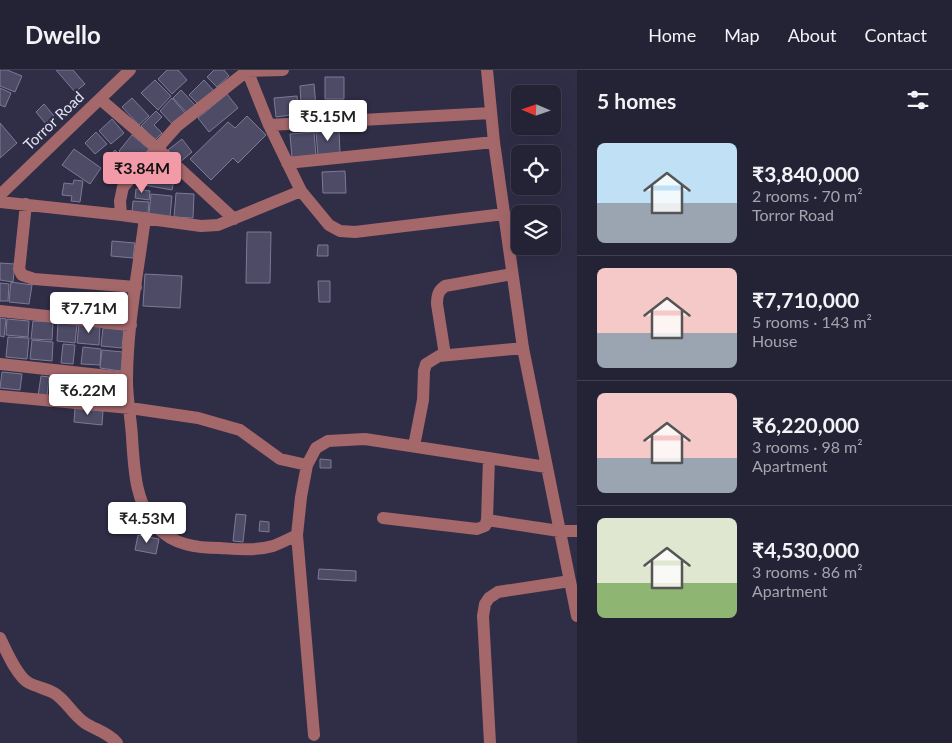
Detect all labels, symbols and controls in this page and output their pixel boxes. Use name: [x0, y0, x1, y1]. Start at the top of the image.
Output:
text: Dwello: [25, 20, 101, 49]
text: Home: [648, 24, 696, 46]
text: Map: [724, 24, 760, 46]
text: About: [788, 24, 837, 46]
text: Contact: [865, 24, 927, 46]
north arrow: [511, 85, 561, 135]
map controls: [511, 85, 561, 255]
icon: filters: [904, 86, 932, 114]
street label: Torror Road: [19, 87, 87, 153]
text: 5 homes: [597, 88, 676, 113]
pin: ₹5.15M: [287, 100, 369, 142]
text: ₹5.15M: [300, 106, 356, 125]
button: locate: [511, 145, 561, 195]
pin: ₹3.84M: [101, 152, 183, 194]
text: ₹3.84M: [114, 158, 170, 177]
text: ₹3,840,000: [752, 161, 859, 186]
icon: home: [637, 163, 697, 223]
text: 2 rooms · 70 m²: [752, 186, 863, 205]
button: layers: [511, 205, 561, 255]
text: Torror Road: [752, 205, 834, 224]
text: ₹7,710,000: [752, 287, 859, 312]
icon: home: [637, 288, 697, 348]
pin: ₹7.71M: [48, 292, 130, 334]
text: ₹7.71M: [61, 298, 117, 317]
text: 5 rooms · 143 m²: [752, 312, 872, 331]
text: House: [752, 331, 797, 350]
pin: ₹6.22M: [47, 374, 129, 416]
text: ₹6.22M: [60, 380, 116, 399]
text: ₹6,220,000: [752, 412, 859, 437]
icon: home: [637, 413, 697, 473]
text: 3 rooms · 98 m²: [752, 437, 863, 456]
text: Apartment: [752, 456, 827, 475]
pin: ₹4.53M: [106, 502, 188, 544]
text: ₹4.53M: [119, 508, 175, 527]
text: ₹4,530,000: [752, 537, 859, 562]
icon: home: [637, 538, 697, 598]
text: 3 rooms · 86 m²: [752, 562, 863, 581]
text: Apartment: [752, 581, 827, 600]

